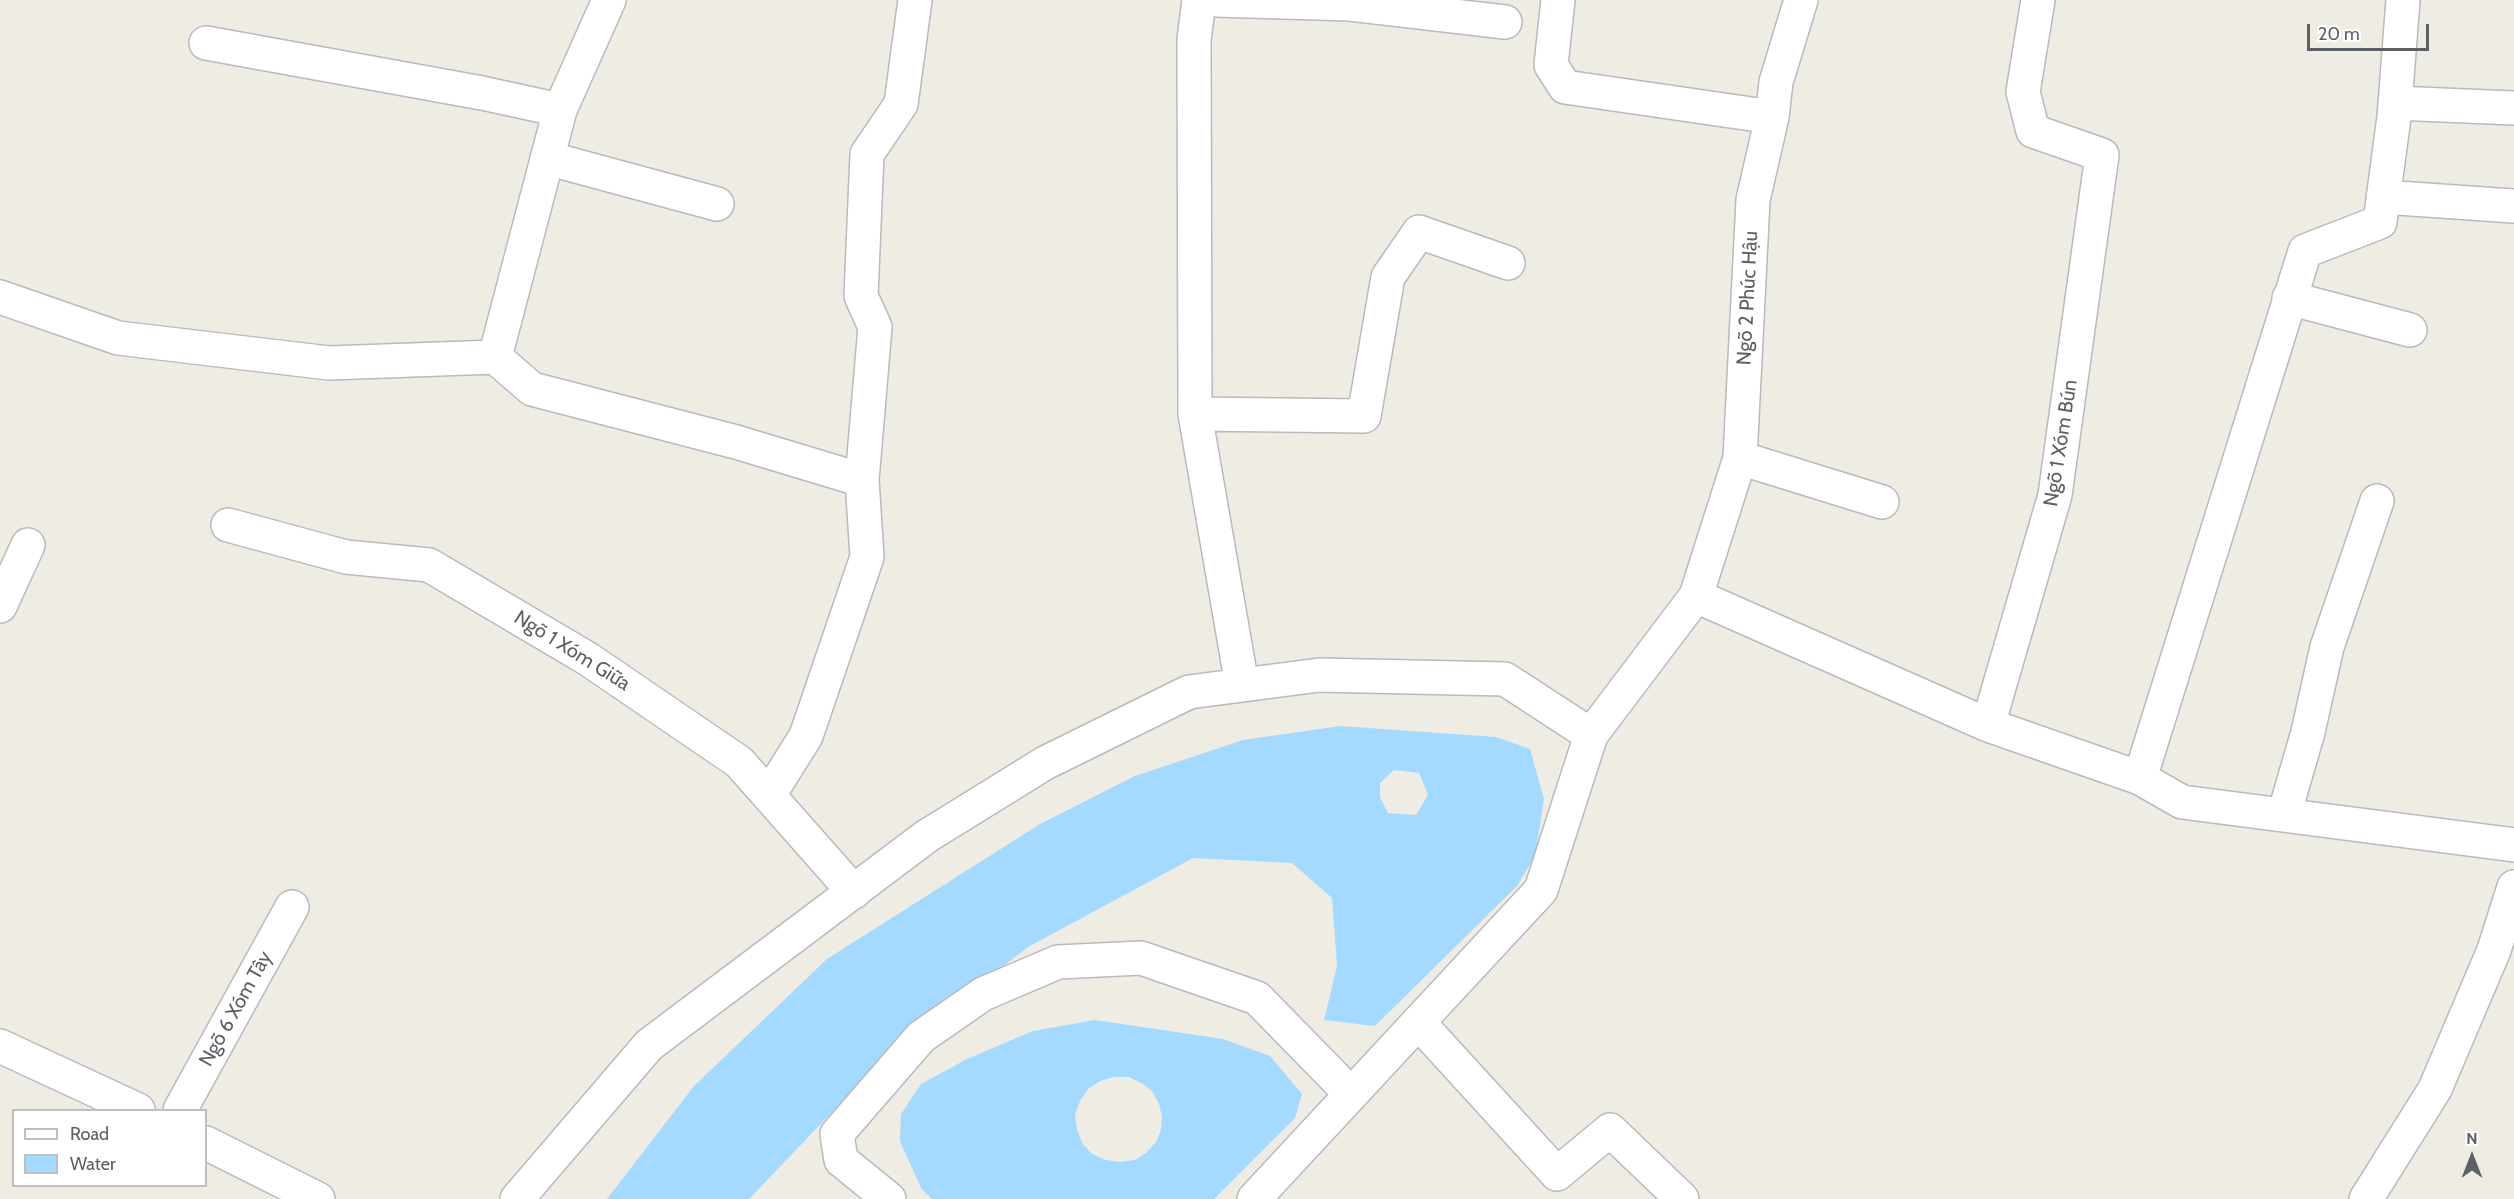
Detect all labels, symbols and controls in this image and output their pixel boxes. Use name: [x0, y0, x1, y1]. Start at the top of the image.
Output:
scale bar: [2310, 12, 2432, 50]
text: 20 m: [2318, 23, 2360, 45]
street label: Ngõ 2 Phúc Hậu: [1732, 230, 1764, 366]
street label: Ngõ 1 Xóm Bún: [2039, 378, 2083, 508]
street label: Ngõ 1 Xóm Giữa: [510, 606, 634, 696]
street label: Ngõ 6 Xóm Tây: [194, 947, 278, 1071]
legend: [12, 1109, 207, 1187]
text: Road: [70, 1123, 109, 1145]
north arrow: [2442, 1127, 2502, 1187]
text: N: [2466, 1129, 2478, 1148]
text: Water: [70, 1153, 116, 1175]

